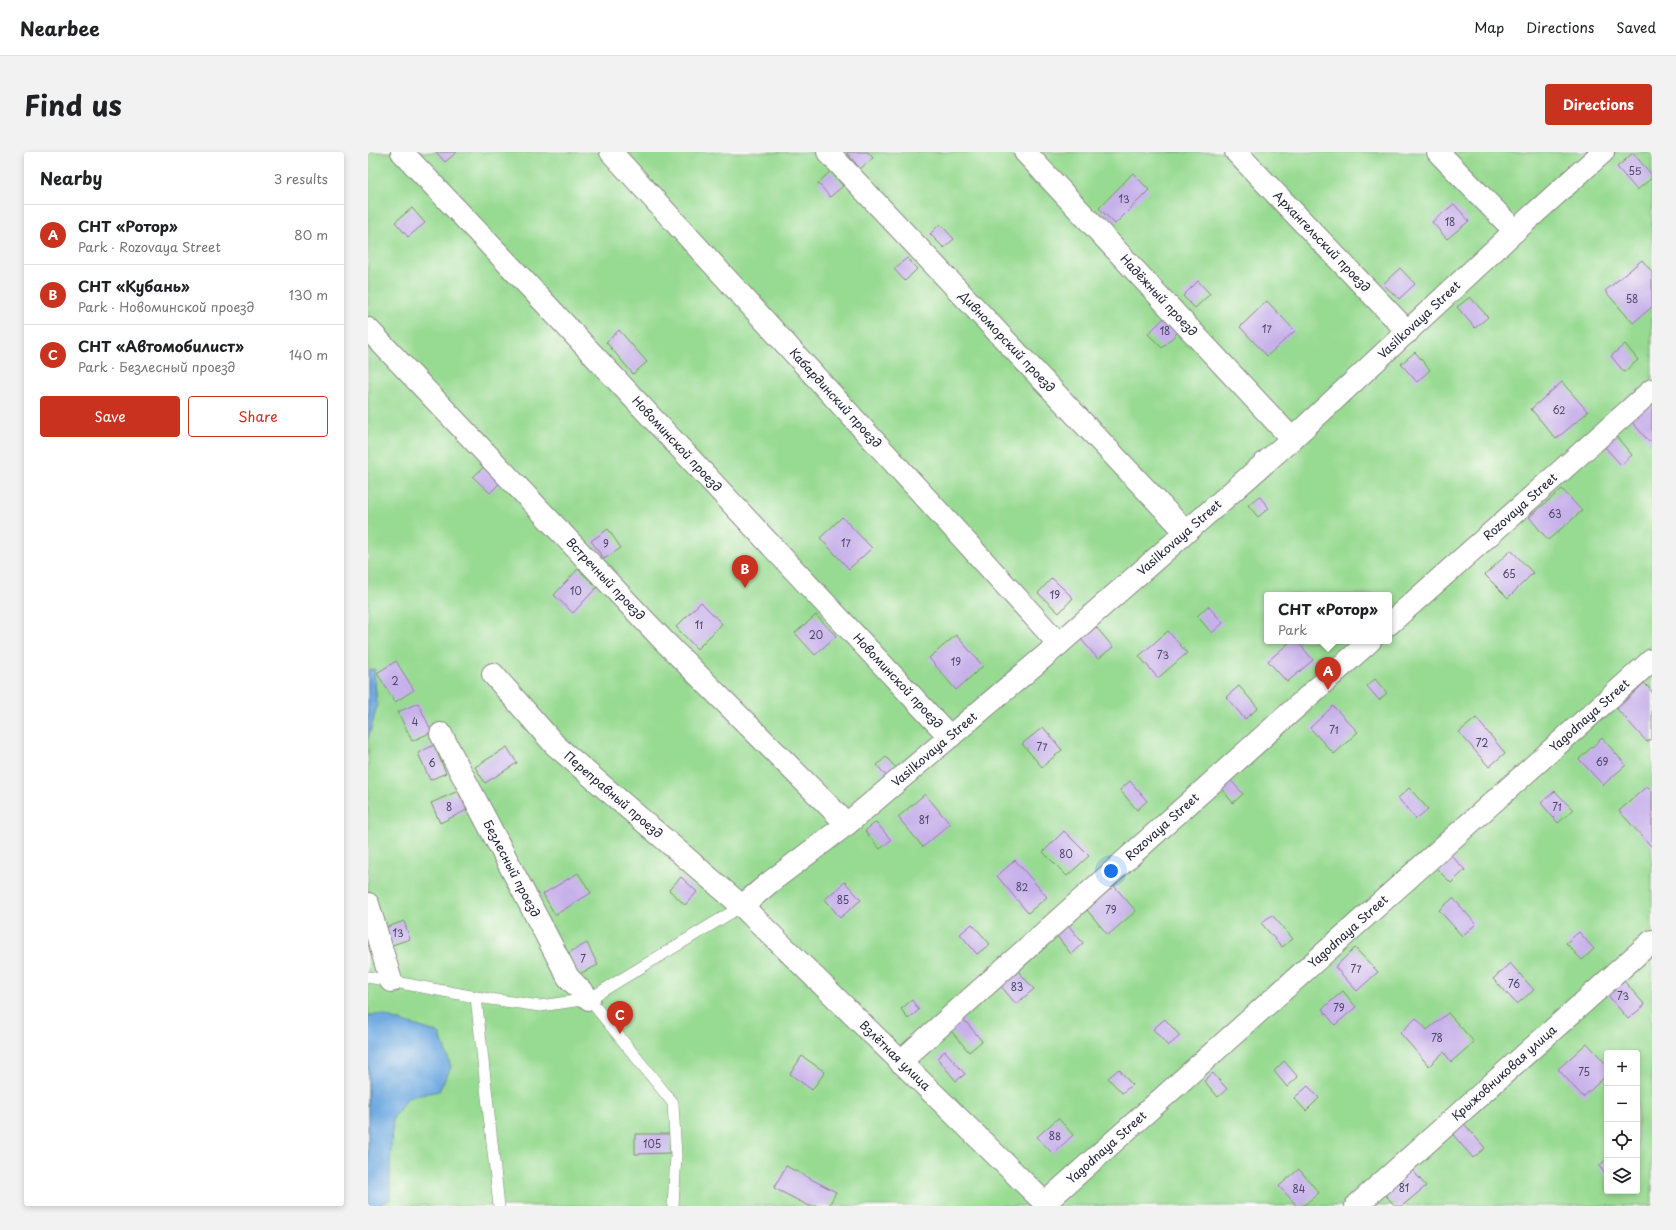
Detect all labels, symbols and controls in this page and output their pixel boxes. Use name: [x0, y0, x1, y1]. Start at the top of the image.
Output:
text: Nearbee: [20, 14, 100, 42]
text: Map: [1474, 17, 1504, 38]
text: Directions: [1526, 17, 1594, 38]
text: Saved: [1616, 17, 1656, 38]
text: Find us: [24, 83, 122, 126]
button: Directions: [1545, 84, 1652, 125]
house number: 55: [1629, 163, 1642, 178]
text: Nearby: [40, 165, 102, 191]
text: 3 results: [274, 169, 328, 188]
street label: Архангельский проезд: [1270, 186, 1375, 296]
house number: 13: [1118, 191, 1130, 206]
text: СНТ «Ротор»: [78, 214, 178, 237]
house number: 18: [1445, 214, 1455, 229]
text: A: [48, 225, 58, 244]
text: 80 m: [294, 225, 328, 244]
text: Park · Rozovaya Street: [78, 237, 221, 256]
street label: Надёжный проезд: [1116, 250, 1202, 340]
text: СНТ «Кубань»: [78, 274, 190, 297]
street label: Vasilkovaya Street: [1373, 276, 1464, 363]
text: B: [49, 285, 57, 304]
text: 130 m: [289, 285, 328, 304]
street label: Дивноморский проезд: [955, 286, 1060, 396]
house number: 58: [1626, 291, 1638, 306]
text: Park · Новоминской проезд: [78, 297, 254, 316]
house number: 17: [1262, 321, 1273, 336]
house number: 18: [1160, 323, 1170, 338]
text: СНТ «Автомобилист»: [78, 334, 244, 357]
street label: Кабардинский проезд: [786, 344, 886, 452]
text: C: [48, 345, 58, 364]
text: 140 m: [289, 345, 328, 364]
text: Park · Безлесный проезд: [78, 357, 235, 376]
street label: Новоминской проезд: [628, 392, 727, 495]
button: Save: [40, 396, 180, 437]
button: Share: [188, 396, 328, 437]
house number: 62: [1552, 402, 1566, 417]
street label: Rozovaya Street: [1479, 468, 1561, 544]
street label: Vasilkovaya Street: [1133, 495, 1225, 579]
house number: 63: [1548, 506, 1562, 521]
street label: Встречный проезд: [563, 533, 650, 624]
house number: 17: [841, 535, 852, 550]
house number: 9: [603, 536, 609, 551]
pin: B: [732, 555, 758, 588]
house number: 65: [1502, 566, 1516, 581]
house number: 10: [570, 583, 582, 598]
house number: 19: [1050, 587, 1060, 602]
popup: [1264, 592, 1392, 644]
text: СНТ «Ротор»: [1278, 597, 1378, 620]
house number: 11: [695, 617, 703, 632]
text: Park: [1278, 620, 1307, 639]
house number: 20: [809, 627, 823, 642]
street label: Новоминской проезд: [849, 629, 948, 732]
house number: 73: [1157, 647, 1169, 662]
house number: 19: [951, 654, 961, 669]
pin: A: [1315, 657, 1341, 690]
house number: 2: [391, 673, 399, 688]
street label: Yagodnaya Street: [1545, 674, 1633, 756]
street label: Vasilkovaya Street: [887, 707, 981, 791]
house number: 4: [412, 714, 419, 729]
house number: 71: [1329, 722, 1339, 737]
house number: 72: [1476, 735, 1488, 750]
house number: 77: [1036, 739, 1048, 754]
street label: Переправный проезд: [561, 747, 667, 842]
house number: 69: [1596, 754, 1608, 769]
house number: 6: [428, 755, 436, 770]
street label: Rozovaya Street: [1121, 788, 1203, 864]
house number: 8: [446, 799, 452, 814]
house number: 71: [1552, 799, 1562, 814]
house number: 81: [919, 812, 929, 827]
street label: Безлесный проезд: [479, 817, 545, 920]
house number: 80: [1059, 846, 1073, 861]
your location: [1101, 861, 1121, 881]
house number: 82: [1016, 879, 1028, 894]
street label: Yagodnaya Street: [1304, 890, 1392, 972]
house number: 85: [837, 892, 849, 907]
house number: 79: [1105, 902, 1117, 917]
house number: 13: [392, 925, 404, 940]
house number: 7: [580, 951, 586, 966]
house number: 77: [1350, 961, 1362, 976]
house number: 76: [1508, 976, 1520, 991]
house number: 83: [1011, 979, 1023, 994]
house number: 73: [1617, 988, 1629, 1003]
house number: 79: [1333, 1000, 1345, 1015]
pin: C: [607, 1001, 633, 1034]
street label: Взлётная улица: [856, 1016, 935, 1094]
street label: Крыжовниковая улица: [1447, 1020, 1560, 1124]
house number: 78: [1431, 1030, 1443, 1045]
map controls: [1604, 1050, 1640, 1194]
button: +: [1604, 1050, 1640, 1086]
house number: 75: [1578, 1064, 1590, 1079]
button: −: [1604, 1086, 1640, 1122]
street label: Yagodnaya Street: [1062, 1106, 1150, 1188]
button: locate: [1604, 1122, 1640, 1158]
house number: 88: [1049, 1128, 1061, 1143]
house number: 105: [643, 1136, 661, 1151]
button: layers: [1604, 1158, 1640, 1194]
house number: 81: [1399, 1180, 1409, 1195]
house number: 84: [1293, 1181, 1306, 1196]

